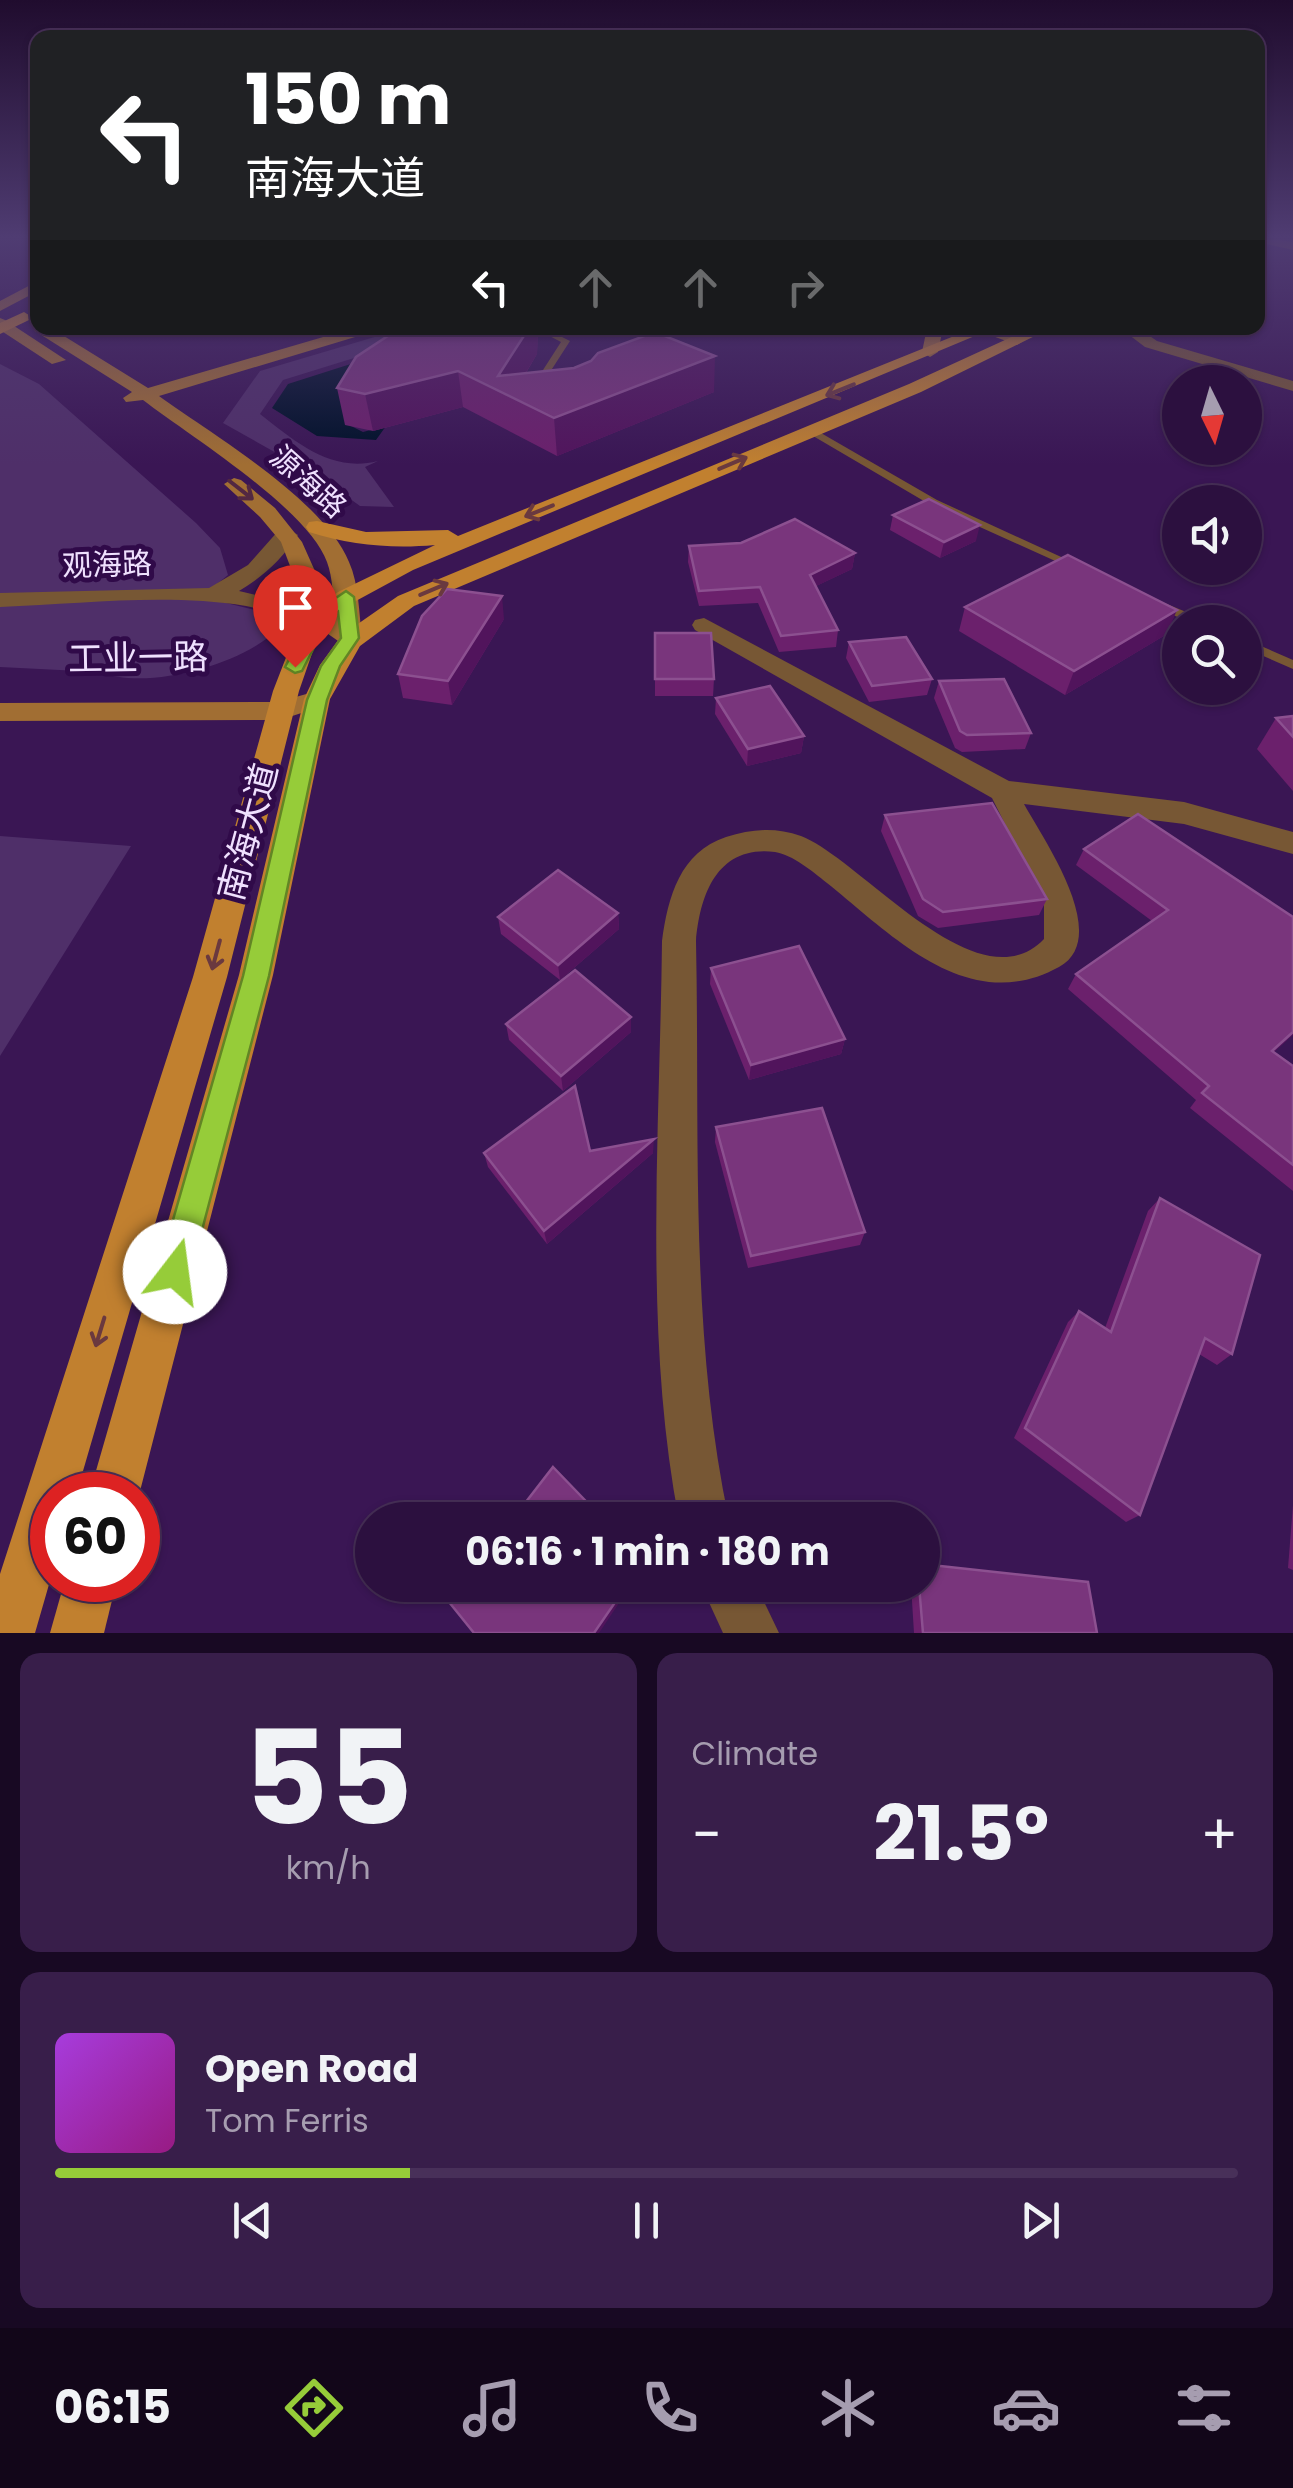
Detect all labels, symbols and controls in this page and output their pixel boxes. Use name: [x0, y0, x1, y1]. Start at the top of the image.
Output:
text: 150 m: [245, 50, 451, 149]
icon: left: [80, 70, 210, 200]
text: 南海大道: [245, 147, 425, 210]
icon: left: [463, 260, 518, 315]
icon: ahead: [568, 260, 623, 315]
icon: ahead: [673, 260, 728, 315]
icon: right: [778, 260, 833, 315]
north arrow: [1162, 365, 1262, 465]
map controls: [1162, 365, 1262, 705]
one-way arrow: [825, 382, 856, 400]
street label: 源海路: [261, 436, 356, 528]
one-way arrow: [717, 453, 748, 471]
one-way arrow: [228, 479, 254, 501]
button: sound: [1162, 485, 1262, 585]
one-way arrow: [524, 504, 555, 522]
street label: 观海路: [61, 541, 153, 588]
pin: [253, 565, 338, 668]
one-way arrow: [418, 579, 448, 597]
icon: arrive: [268, 580, 323, 635]
button: search: [1162, 605, 1262, 705]
street label: 工业一路: [68, 632, 208, 683]
street label: 南海大道: [206, 758, 289, 906]
one-way arrow: [205, 939, 224, 970]
position arrow: [123, 1220, 227, 1324]
one-way arrow: [90, 1316, 108, 1348]
speed limit sign: 60: [30, 1472, 160, 1602]
text: 06:16 · 1 min · 180 m: [465, 1525, 830, 1578]
text: 55: [244, 1687, 413, 1870]
text: Climate: [692, 1731, 818, 1776]
text: 21.5°: [873, 1781, 1049, 1886]
text: −: [692, 1796, 722, 1873]
text: +: [1200, 1796, 1238, 1873]
text: km/h: [286, 1845, 371, 1890]
text: Open Road: [205, 2042, 418, 2095]
text: Tom Ferris: [205, 2098, 369, 2143]
icon: previous: [225, 2193, 280, 2248]
icon: pause: [619, 2193, 674, 2248]
icon: next: [1013, 2193, 1068, 2248]
icon: directions: [279, 2373, 349, 2443]
icon: music: [457, 2373, 527, 2443]
icon: phone: [635, 2373, 705, 2443]
icon: climate: [813, 2373, 883, 2443]
icon: car: [991, 2373, 1061, 2443]
icon: filters: [1169, 2373, 1239, 2443]
text: 06:15: [54, 2376, 171, 2439]

